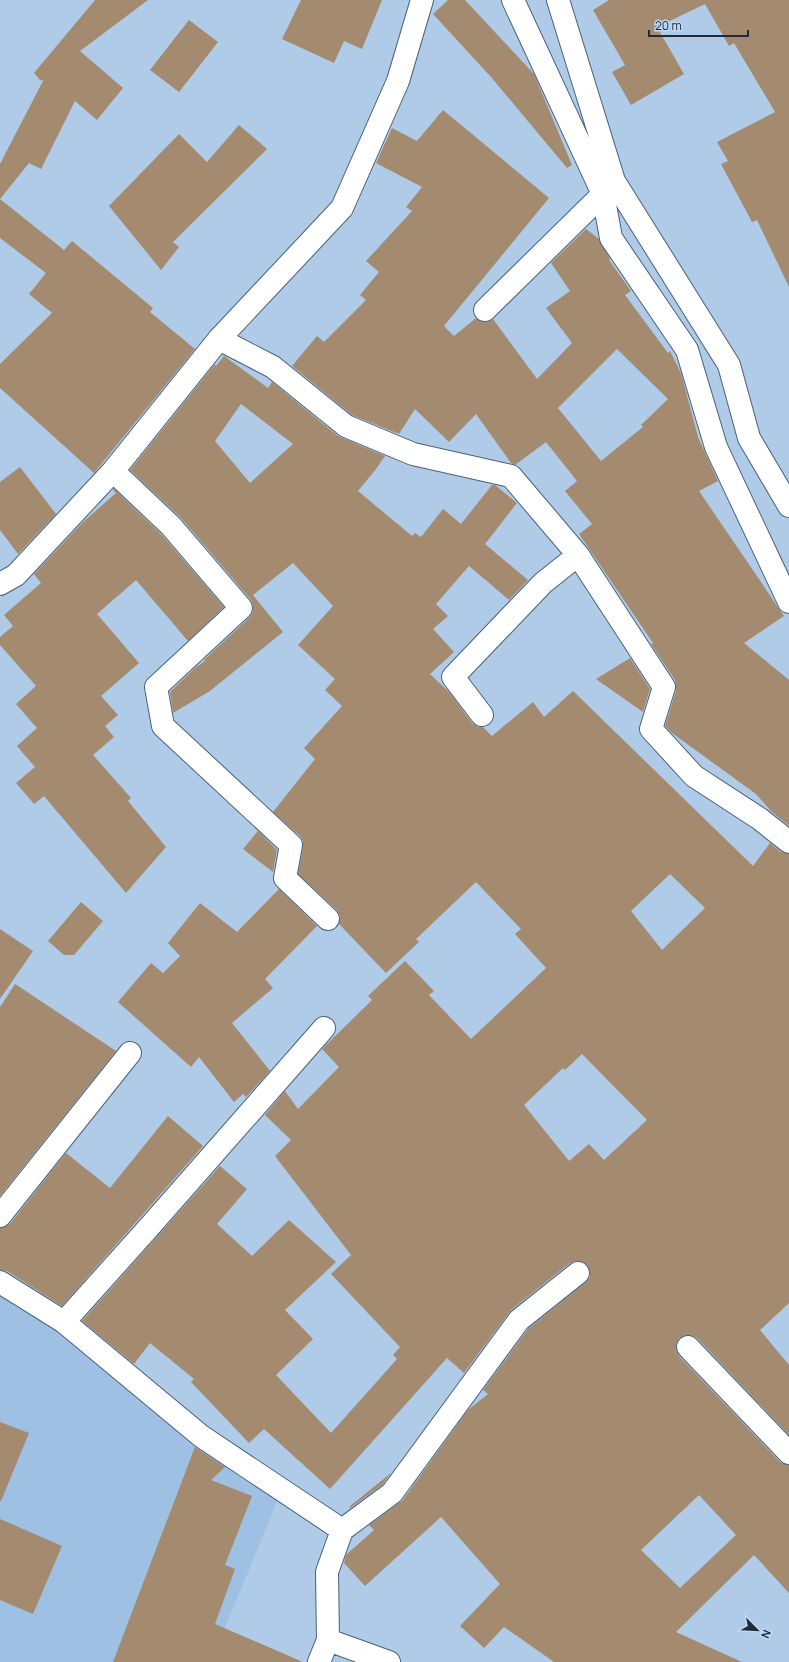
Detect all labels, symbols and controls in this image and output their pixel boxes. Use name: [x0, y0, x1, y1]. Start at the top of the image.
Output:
scale bar: [649, 12, 748, 38]
text: 20 m: [655, 17, 682, 34]
north arrow: [737, 1610, 777, 1650]
text: N: [758, 1628, 775, 1641]

